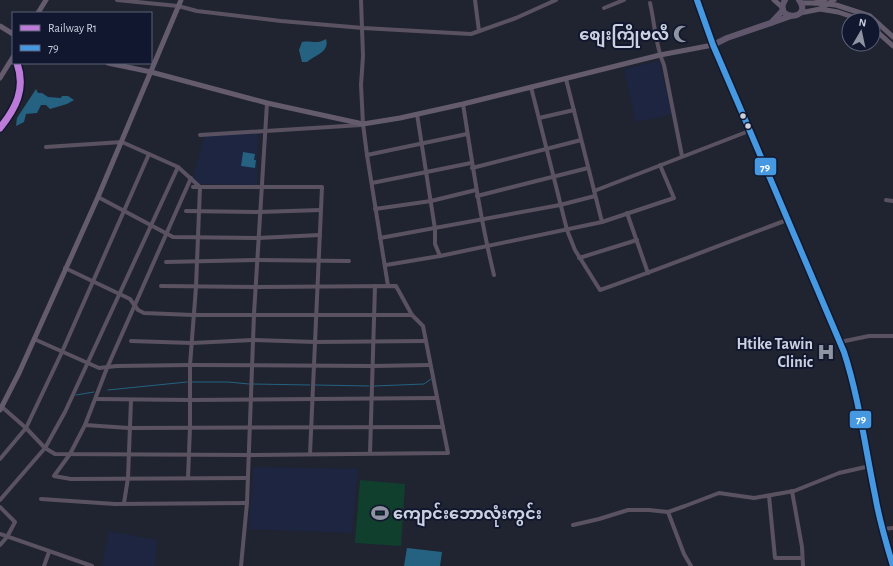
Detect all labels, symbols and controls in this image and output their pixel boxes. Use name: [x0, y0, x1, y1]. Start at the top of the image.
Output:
legend: [12, 12, 152, 64]
north arrow: [841, 12, 881, 52]
text: N: [858, 17, 867, 29]
text: Railway R1: [48, 22, 97, 35]
place label: စျေးကြိုဗလီ: [579, 23, 669, 48]
mosque icon: စျေးကြိုဗလီ: [672, 24, 692, 44]
text: 79: [48, 42, 59, 54]
unlabelled marker: [738, 111, 748, 121]
unlabelled marker: [743, 121, 753, 131]
line badge: 79: [754, 157, 777, 176]
text: 79: [760, 162, 770, 173]
place label: Htike Tawin Clinic: [736, 336, 813, 370]
hospital icon: Htike Tawin Clinic: [816, 342, 836, 362]
line badge: 79: [849, 410, 872, 429]
text: 79: [856, 414, 866, 425]
place label: ကျောင်းဘောလုံးကွင်း: [393, 502, 542, 527]
sports icon: ကျောင်းဘောလုံးကွင်း: [370, 503, 390, 523]

